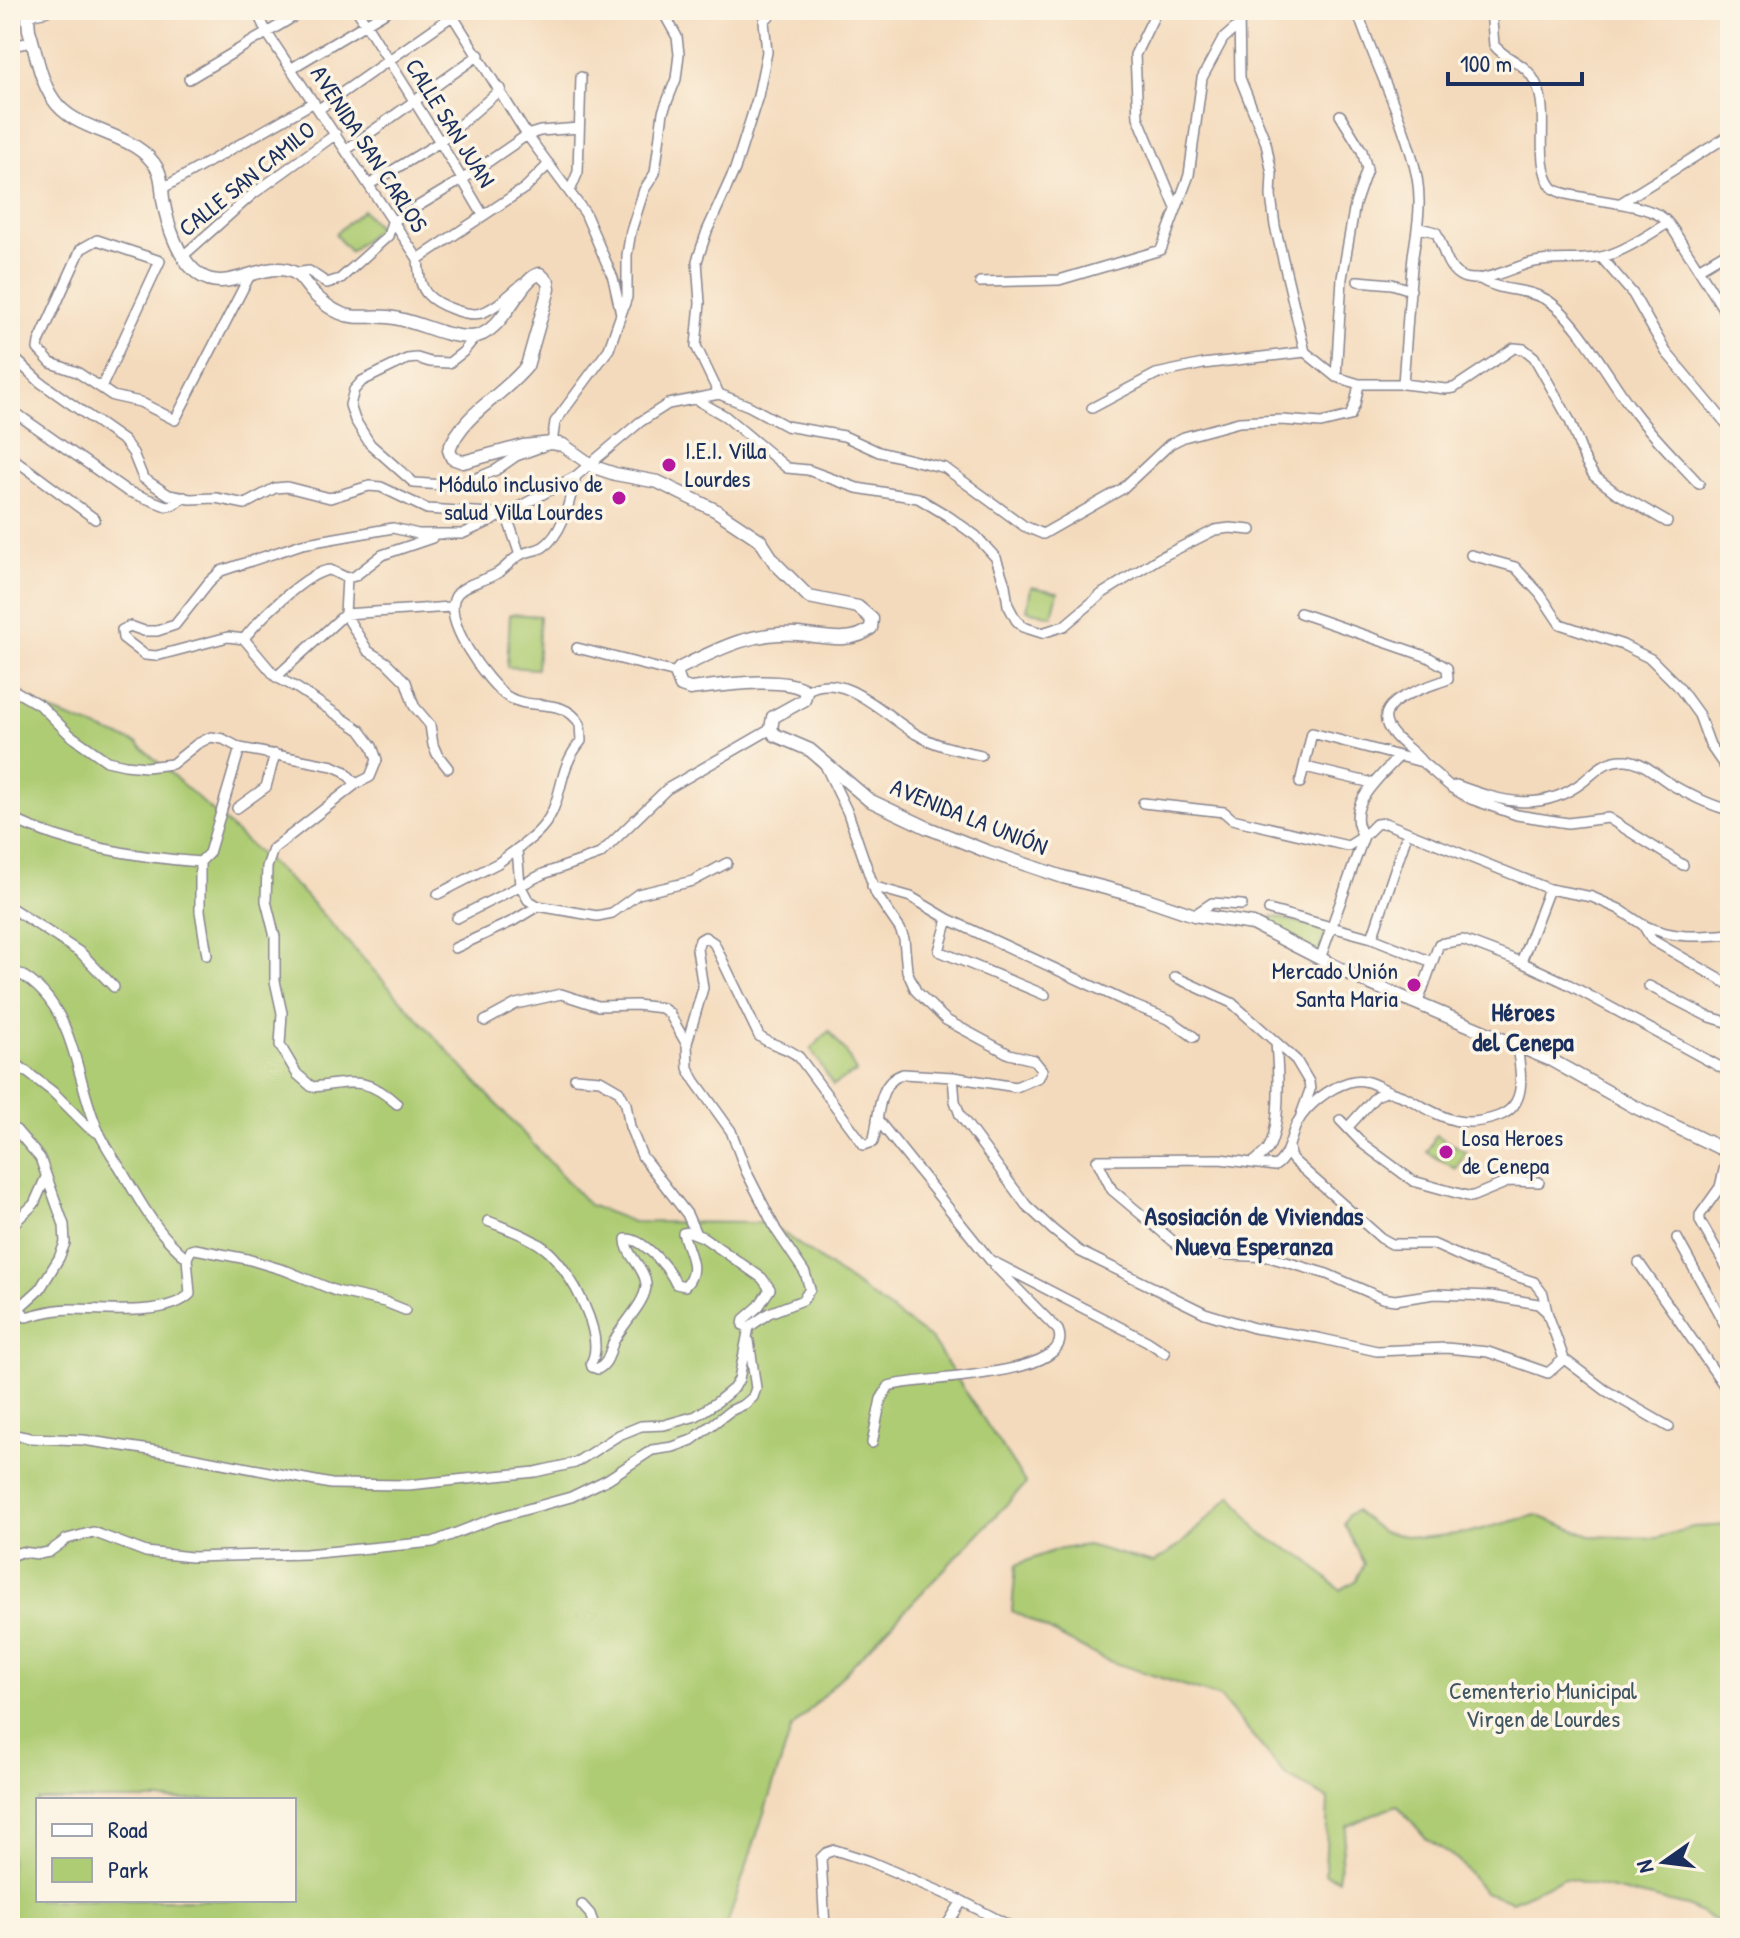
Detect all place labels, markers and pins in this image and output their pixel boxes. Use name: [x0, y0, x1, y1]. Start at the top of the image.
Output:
place label: I.E.I. Villa Lourdes: [685, 434, 766, 494]
marker: I.E.I. Villa Lourdes: [660, 456, 678, 474]
place label: Módulo inclusivo de salud Villa Lourdes: [439, 467, 603, 527]
marker: Módulo inclusivo de salud Villa Lourdes: [610, 489, 628, 507]
place label: Mercado Unión Santa Maria: [1272, 954, 1398, 1014]
marker: Mercado Unión Santa Maria: [1405, 976, 1423, 994]
place label: Losa Heroes de Cenepa: [1462, 1121, 1563, 1181]
marker: Losa Heroes de Cenepa: [1437, 1143, 1455, 1161]

